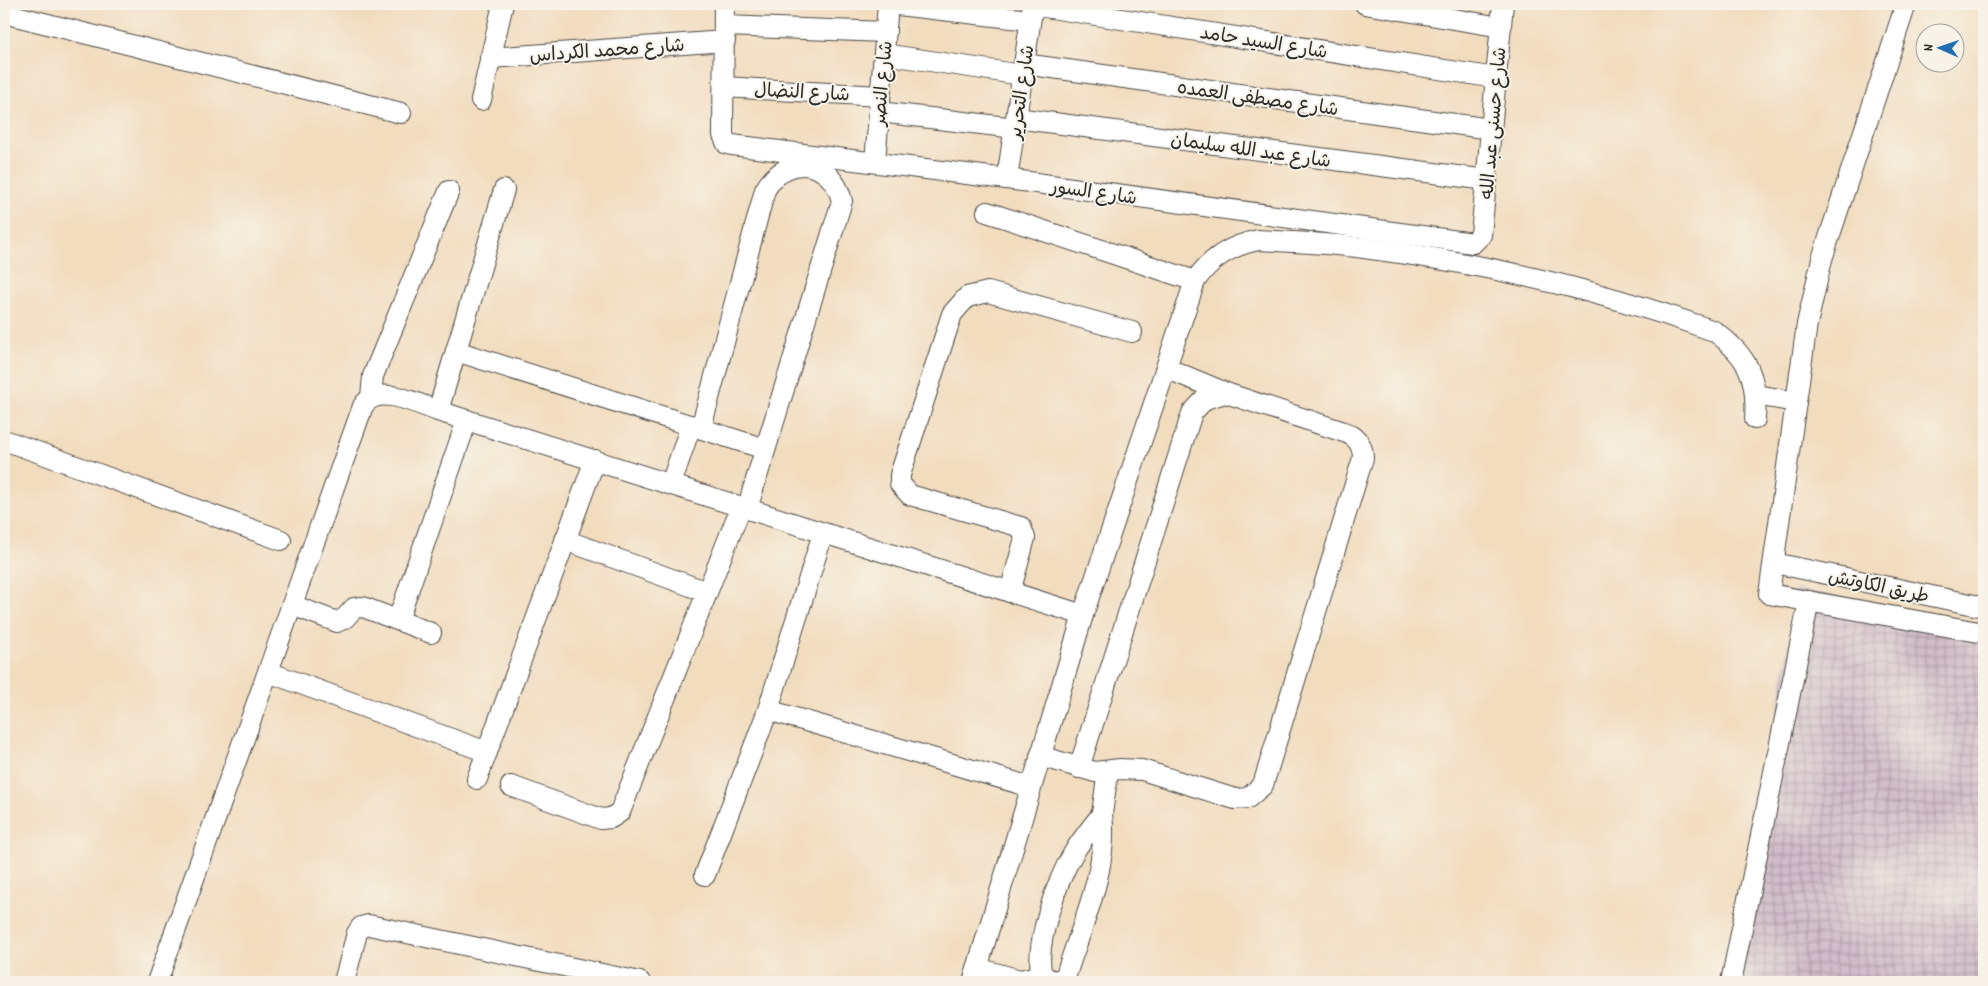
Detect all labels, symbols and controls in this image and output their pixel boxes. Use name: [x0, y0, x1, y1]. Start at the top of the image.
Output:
street label: شارع السيد حامد: [1198, 21, 1329, 68]
north arrow: [1916, 22, 1966, 72]
street label: شارع محمد الكرداس: [529, 34, 686, 71]
street label: شارع النصر: [867, 40, 902, 129]
street label: شارع التحرير: [1003, 44, 1043, 143]
text: N: [1919, 44, 1939, 51]
street label: شارع حسنى عبد الله: [1475, 46, 1516, 201]
street label: شارع مصطفى العمده: [1175, 76, 1340, 125]
street label: شارع النضال: [753, 79, 850, 110]
street label: شارع عبد الله سليمان: [1169, 128, 1332, 177]
street label: شارع السور: [1047, 175, 1138, 214]
street label: طريق الكاوتش: [1826, 565, 1931, 612]

